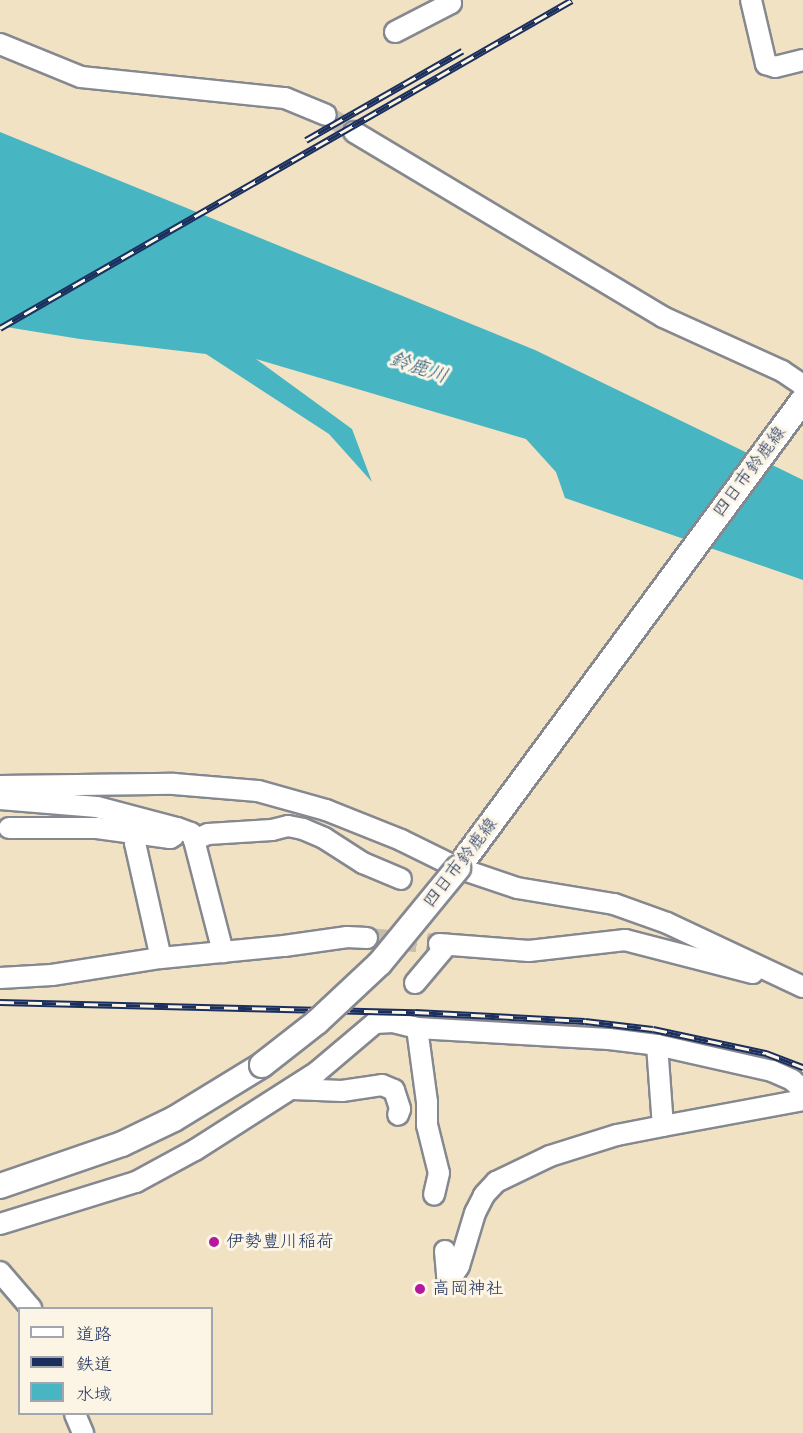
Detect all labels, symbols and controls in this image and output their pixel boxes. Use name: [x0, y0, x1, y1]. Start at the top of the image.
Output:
water label: 鈴鹿川: [387, 346, 451, 388]
street label: 四日市鈴鹿線: [709, 422, 791, 522]
street label: 四日市鈴鹿線: [419, 814, 503, 912]
place label: 伊勢豊川稲荷: [226, 1231, 334, 1253]
marker: 伊勢豊川稲荷: [207, 1235, 221, 1249]
place label: 高岡神社: [432, 1278, 504, 1300]
marker: 高岡神社: [413, 1282, 427, 1296]
legend: [18, 1307, 213, 1415]
text: 道路: [76, 1324, 112, 1345]
text: 鉄道: [76, 1354, 112, 1375]
text: 水域: [76, 1384, 112, 1405]

